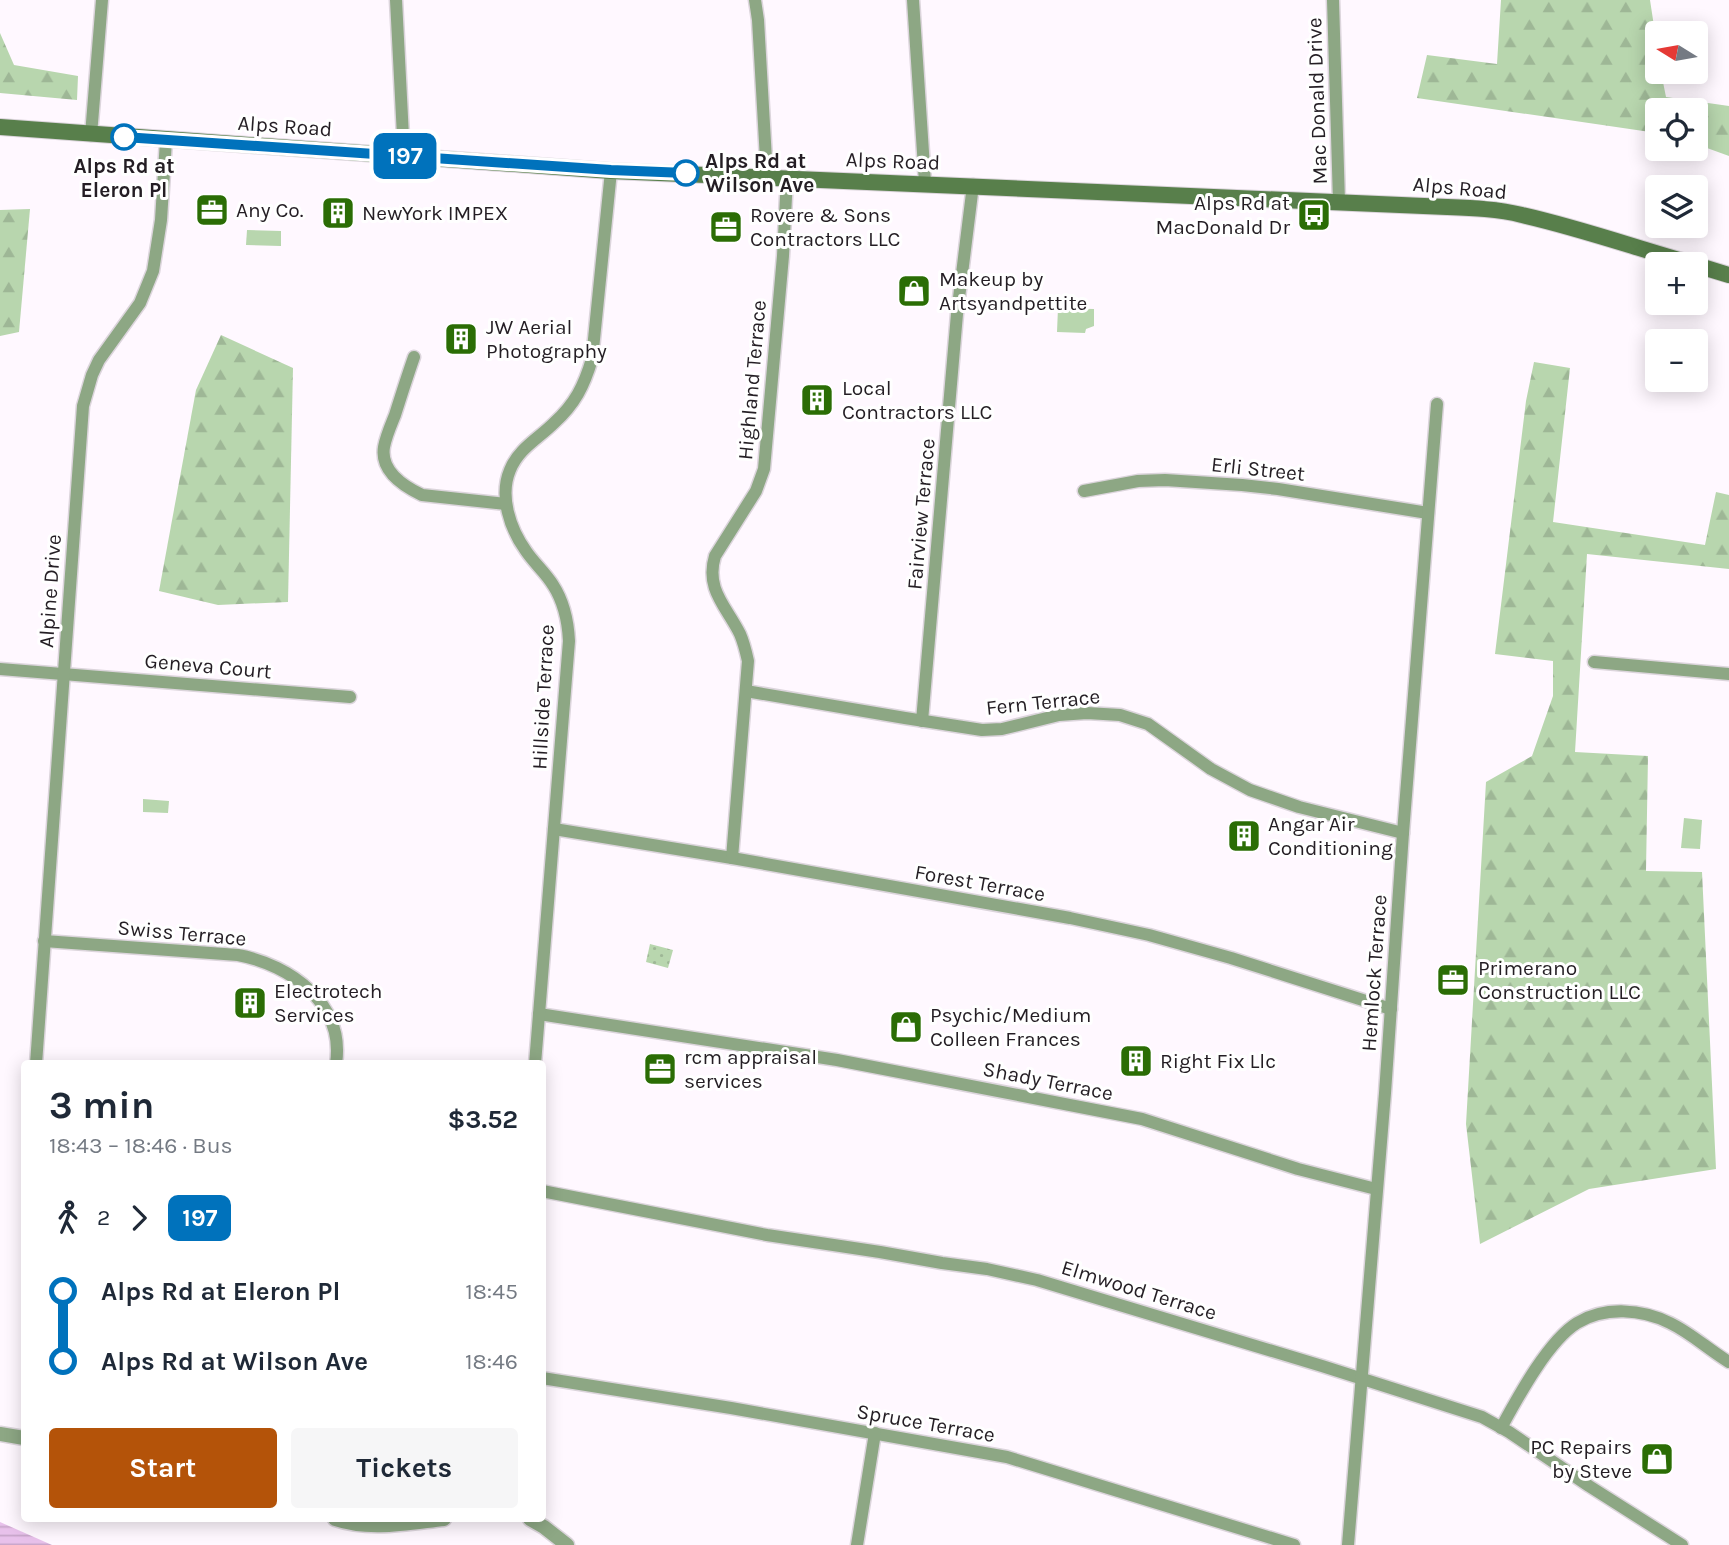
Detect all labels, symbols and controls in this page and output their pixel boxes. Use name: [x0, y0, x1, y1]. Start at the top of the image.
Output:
street label: Mac Donald Drive: [1302, 17, 1332, 185]
north arrow: [1645, 21, 1708, 84]
map controls: [1645, 21, 1708, 392]
button: locate: [1645, 98, 1708, 161]
street label: Alps Road: [237, 111, 333, 141]
marker: Alps Rd at Eleron Pl: [111, 124, 137, 150]
line badge: 197: [365, 133, 445, 179]
text: 197: [387, 142, 423, 170]
street label: Alps Road: [845, 147, 941, 175]
place label: Alps Rd at Wilson Ave: [705, 149, 814, 197]
place label: Alps Rd at Eleron Pl: [73, 154, 175, 202]
marker: Alps Rd at Wilson Ave: [673, 160, 699, 186]
street label: Alps Road: [1412, 172, 1508, 204]
button: layers: [1645, 175, 1708, 238]
office icon: Any Co.: [193, 191, 231, 229]
place label: Alps Rd at MacDonald Dr: [1155, 191, 1290, 239]
building icon: NewYork IMPEX: [319, 194, 357, 232]
bus stop icon: Alps Rd at MacDonald Dr: [1295, 196, 1333, 234]
place label: Any Co.: [236, 198, 304, 222]
place label: NewYork IMPEX: [362, 201, 508, 225]
place label: Rovere & Sons Contractors LLC: [750, 203, 900, 251]
office icon: Rovere & Sons Contractors LLC: [707, 208, 745, 246]
button: +: [1645, 252, 1708, 315]
place label: Makeup by Artsyandpettite: [939, 267, 1087, 315]
shop icon: Makeup by Artsyandpettite: [895, 272, 933, 310]
street label: Highland Terrace: [733, 299, 771, 461]
place label: JW Aerial Photography: [486, 315, 607, 363]
building icon: JW Aerial Photography: [442, 320, 480, 358]
button: −: [1645, 329, 1708, 392]
place label: Local Contractors LLC: [842, 376, 992, 424]
building icon: Local Contractors LLC: [798, 381, 836, 419]
street label: Fairview Terrace: [902, 437, 940, 591]
street label: Erli Street: [1210, 452, 1306, 486]
street label: Alpine Drive: [34, 533, 66, 649]
street label: Hillside Terrace: [527, 624, 559, 770]
street label: Geneva Court: [143, 648, 273, 684]
street label: Fern Terrace: [985, 684, 1101, 720]
place label: Angar Air Conditioning: [1268, 812, 1393, 860]
building icon: Angar Air Conditioning: [1225, 817, 1263, 855]
street label: Forest Terrace: [913, 860, 1047, 906]
street label: Hemlock Terrace: [1357, 894, 1391, 1052]
street label: Swiss Terrace: [117, 915, 247, 951]
place label: Primerano Construction LLC: [1478, 956, 1641, 1004]
office icon: Primerano Construction LLC: [1434, 961, 1472, 999]
place label: Electrotech Services: [274, 979, 382, 1027]
building icon: Electrotech Services: [231, 984, 269, 1022]
place label: Psychic/Medium Colleen Frances: [930, 1003, 1091, 1051]
shop icon: Psychic/Medium Colleen Frances: [887, 1008, 925, 1046]
building icon: Right Fix Llc: [1117, 1042, 1155, 1080]
place label: rcm appraisal services: [684, 1045, 817, 1093]
place label: Right Fix Llc: [1160, 1049, 1276, 1073]
office icon: rcm appraisal services: [641, 1050, 679, 1088]
street label: Shady Terrace: [981, 1057, 1115, 1105]
text: 3 min: [49, 1083, 154, 1128]
text: $3.52: [447, 1104, 518, 1135]
text: 18:43 – 18:46 · Bus: [49, 1132, 233, 1159]
icon: walk: [49, 1199, 87, 1237]
icon: forward: [120, 1199, 158, 1237]
text: 2: [97, 1204, 110, 1231]
text: 197: [182, 1204, 217, 1232]
street label: Elmwood Terrace: [1059, 1255, 1219, 1325]
text: Alps Rd at Eleron Pl: [101, 1276, 340, 1307]
text: 18:45: [465, 1278, 518, 1305]
text: Alps Rd at Wilson Ave: [101, 1346, 368, 1377]
text: 18:46: [465, 1348, 518, 1375]
street label: Spruce Terrace: [855, 1399, 997, 1447]
button: Start: [49, 1428, 277, 1508]
button: Tickets: [291, 1428, 518, 1508]
place label: PC Repairs by Steve: [1530, 1435, 1632, 1483]
shop icon: PC Repairs by Steve: [1638, 1440, 1676, 1478]

